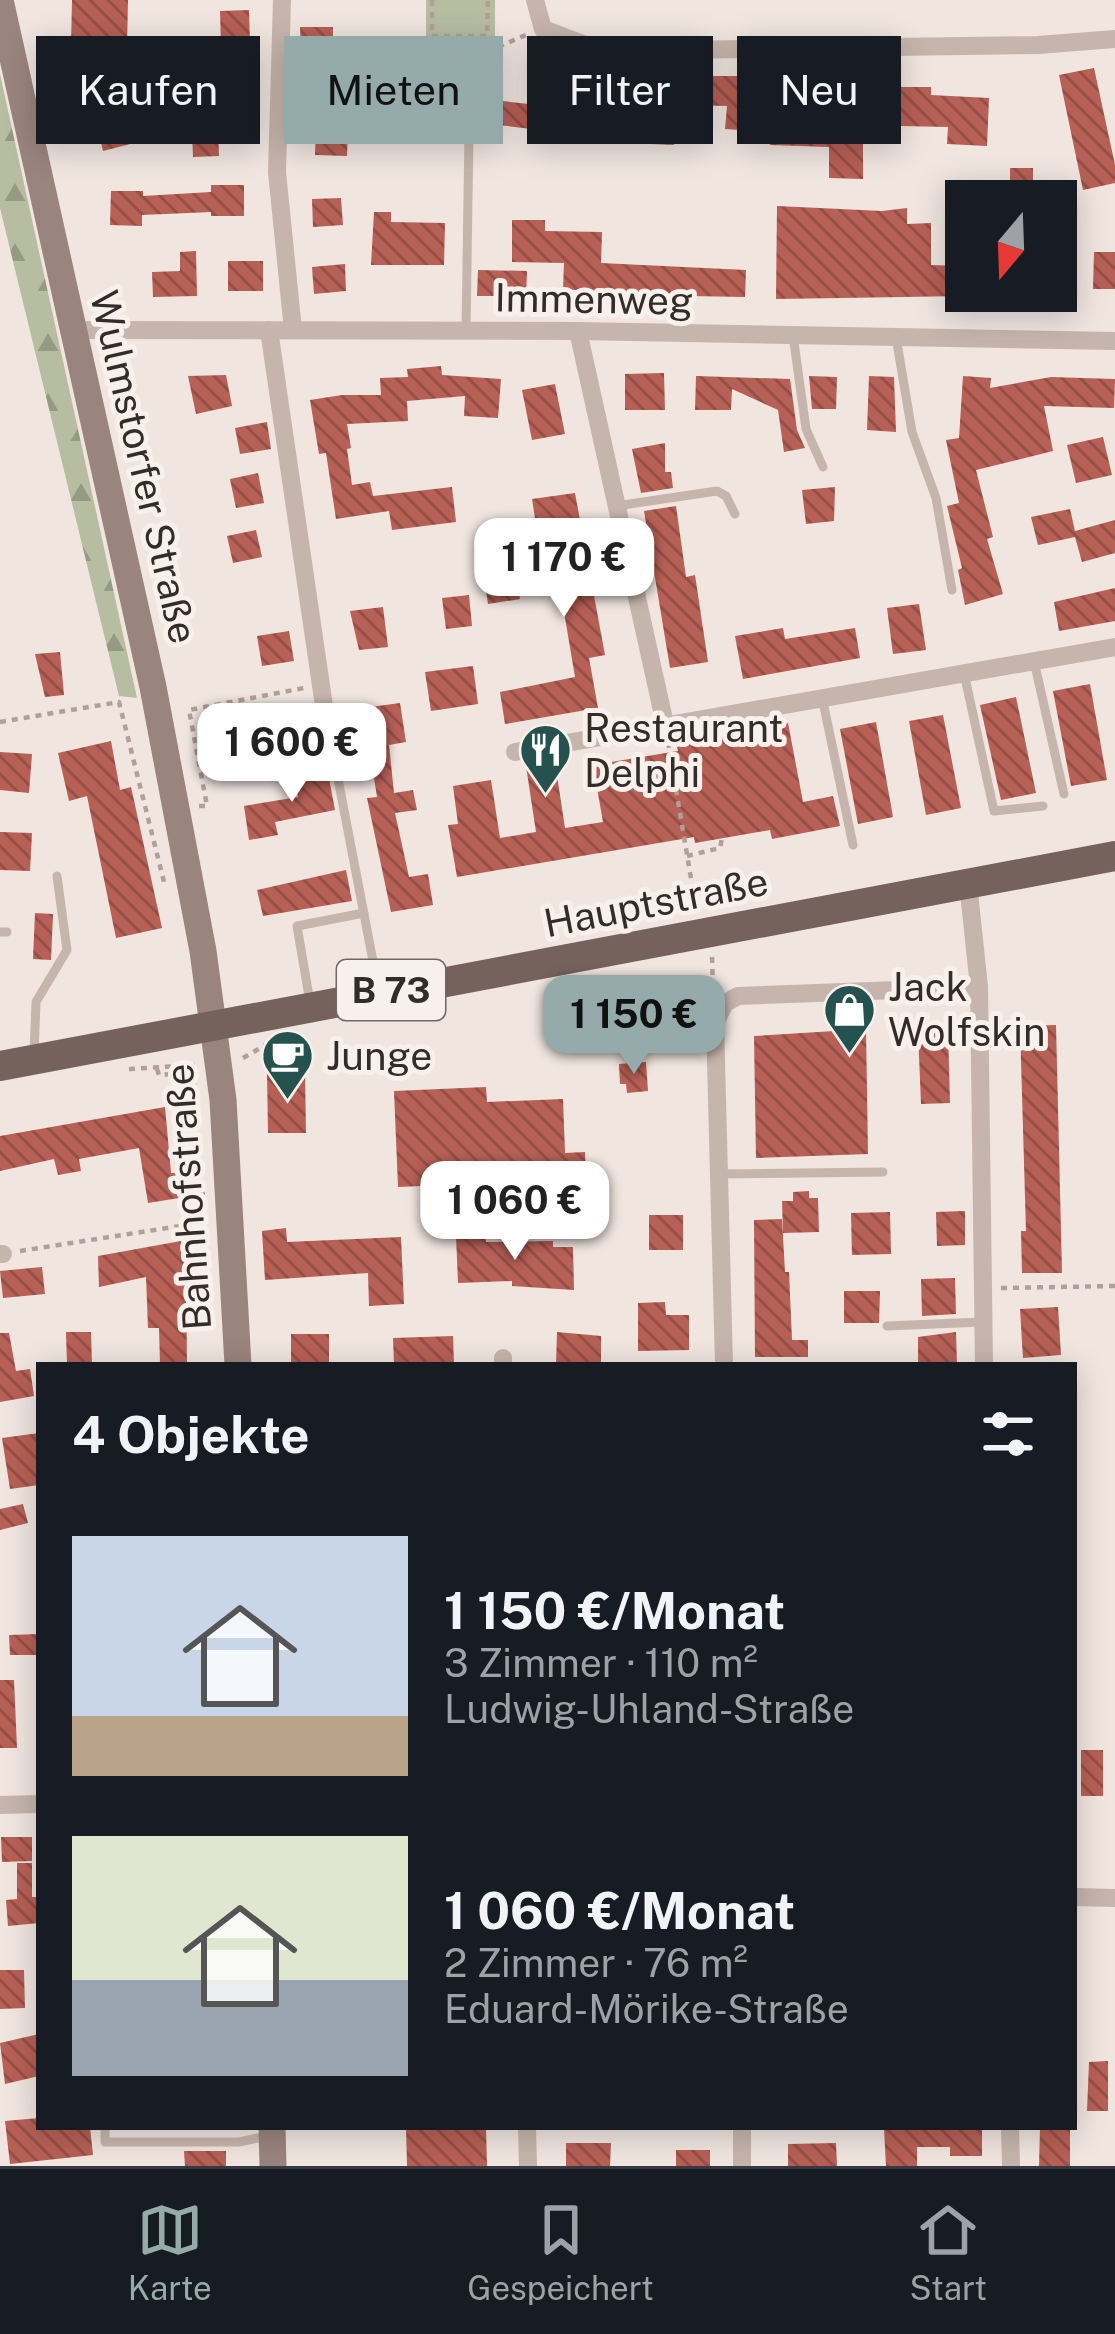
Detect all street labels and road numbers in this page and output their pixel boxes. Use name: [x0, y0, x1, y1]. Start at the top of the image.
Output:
street label: Immenweg: [494, 274, 694, 324]
street label: Wulmstorfer Straße: [81, 286, 207, 648]
street label: Hauptstraße: [540, 858, 772, 946]
road number: B 73: [337, 960, 445, 1020]
street label: Bahnhofstraße: [156, 1062, 220, 1332]

